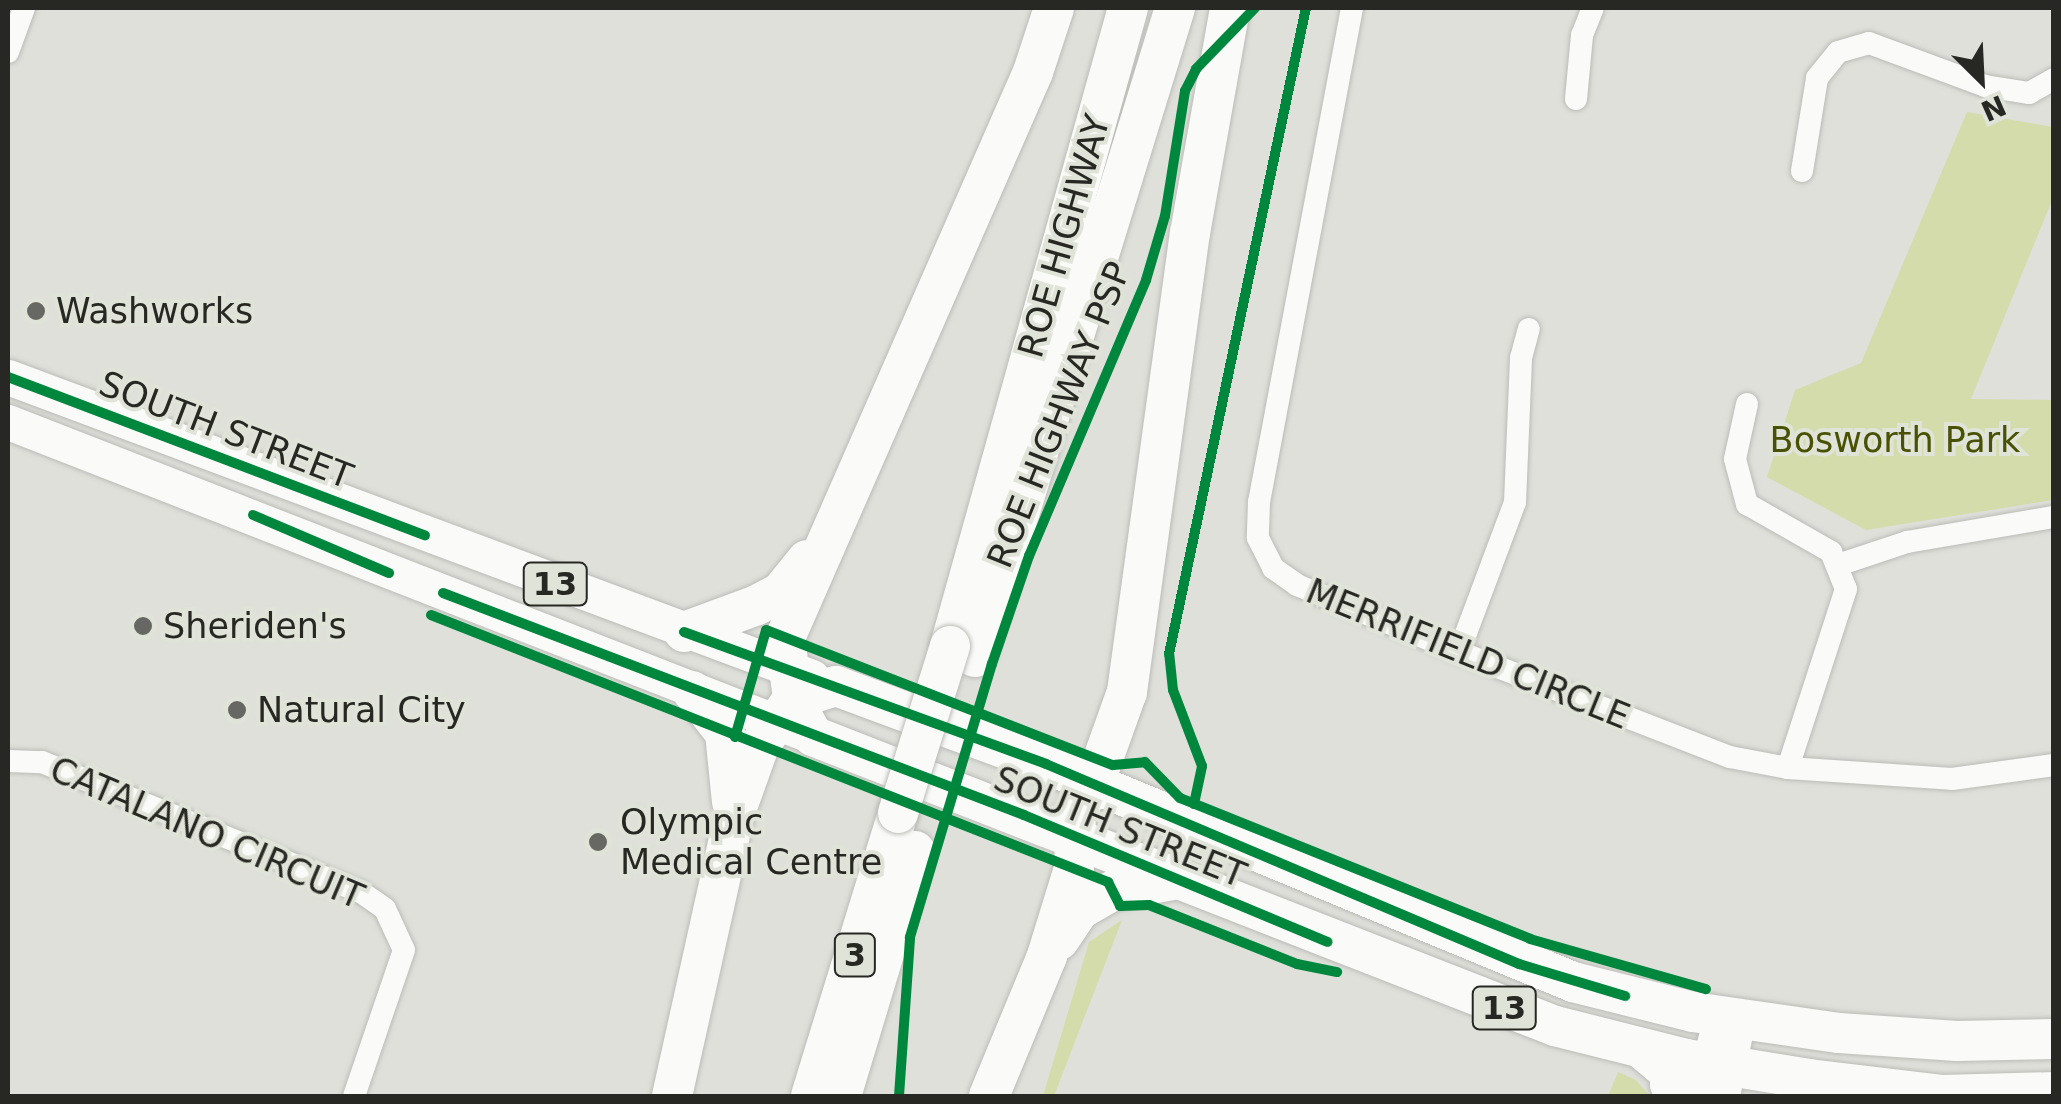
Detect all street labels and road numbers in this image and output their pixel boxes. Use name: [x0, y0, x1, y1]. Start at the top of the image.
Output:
street label: ROE HIGHWAY: [1009, 110, 1119, 362]
street label: ROE HIGHWAY PSP: [978, 256, 1140, 574]
street label: SOUTH STREET: [94, 362, 358, 498]
road number: 13: [522, 557, 588, 611]
street label: MERRIFIELD CIRCLE: [1300, 570, 1636, 738]
street label: CATALANO CIRCUIT: [44, 748, 370, 918]
street label: SOUTH STREET: [988, 757, 1252, 897]
road number: 3: [832, 928, 878, 982]
road number: 13: [1472, 981, 1536, 1035]

